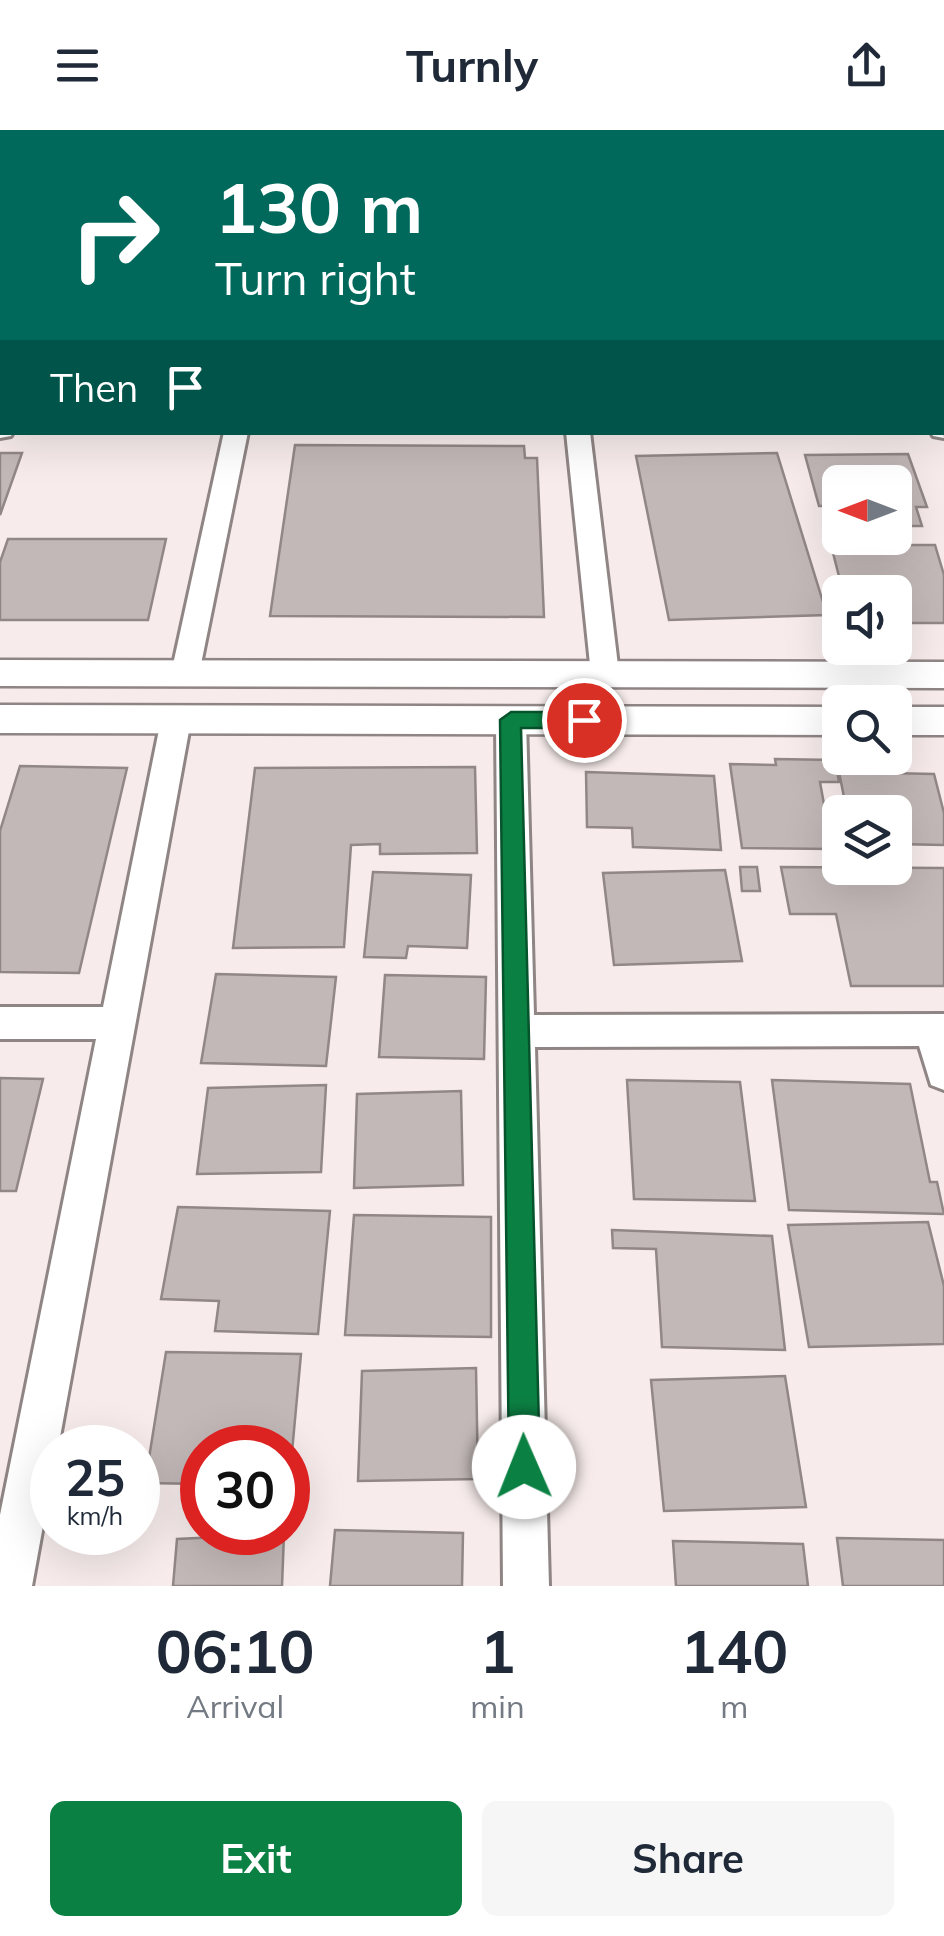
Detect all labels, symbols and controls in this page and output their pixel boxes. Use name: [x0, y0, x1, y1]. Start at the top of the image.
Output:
text: Turnly: [406, 37, 538, 93]
icon: menu: [50, 38, 105, 93]
icon: share: [839, 38, 894, 93]
text: 130 m: [215, 163, 423, 251]
icon: right: [50, 170, 180, 300]
text: Turn right: [215, 250, 416, 306]
icon: arrive: [158, 360, 213, 415]
text: Then: [50, 364, 138, 412]
north arrow: [822, 465, 912, 555]
map controls: [822, 465, 912, 885]
button: sound: [822, 575, 912, 665]
pin: [542, 678, 627, 763]
button: search: [822, 685, 912, 775]
icon: arrive: [557, 693, 612, 748]
button: layers: [822, 795, 912, 885]
position arrow: [472, 1415, 576, 1519]
speed limit sign: 30: [180, 1425, 310, 1555]
text: 25: [65, 1446, 125, 1509]
text: km/h: [67, 1500, 123, 1531]
text: 06:10: [156, 1613, 315, 1688]
text: 1: [479, 1613, 515, 1688]
text: 140: [680, 1613, 788, 1688]
text: Arrival: [186, 1686, 284, 1726]
text: min: [470, 1686, 525, 1726]
text: m: [720, 1686, 748, 1726]
button: Exit: [50, 1801, 462, 1916]
button: Share: [482, 1801, 894, 1916]

